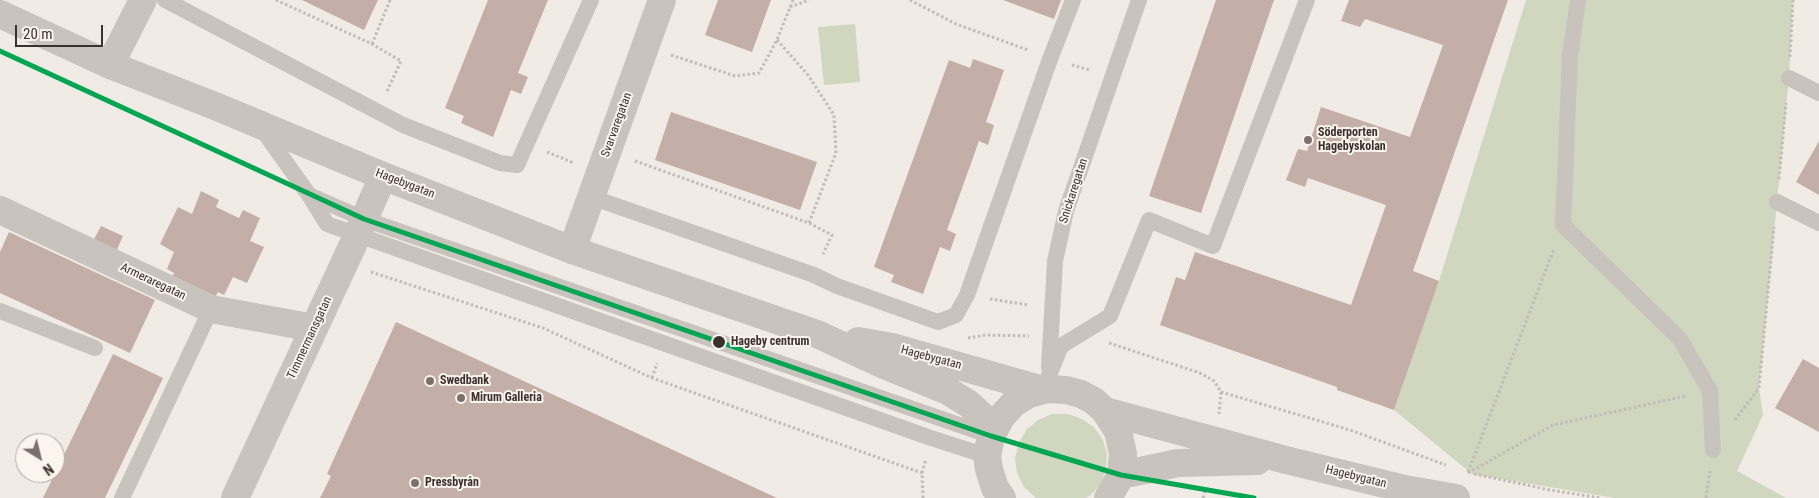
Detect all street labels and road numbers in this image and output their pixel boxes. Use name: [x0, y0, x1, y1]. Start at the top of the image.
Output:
street label: Svarvaregatan: [599, 91, 635, 159]
street label: Snickaregatan: [1057, 157, 1091, 225]
street label: Hagebygatan: [373, 166, 437, 202]
street label: Armeraregatan: [118, 261, 188, 303]
street label: Timmermansgatan: [285, 295, 335, 381]
street label: Hagebygatan: [899, 343, 963, 373]
street label: Hagebygatan: [1324, 462, 1388, 492]

